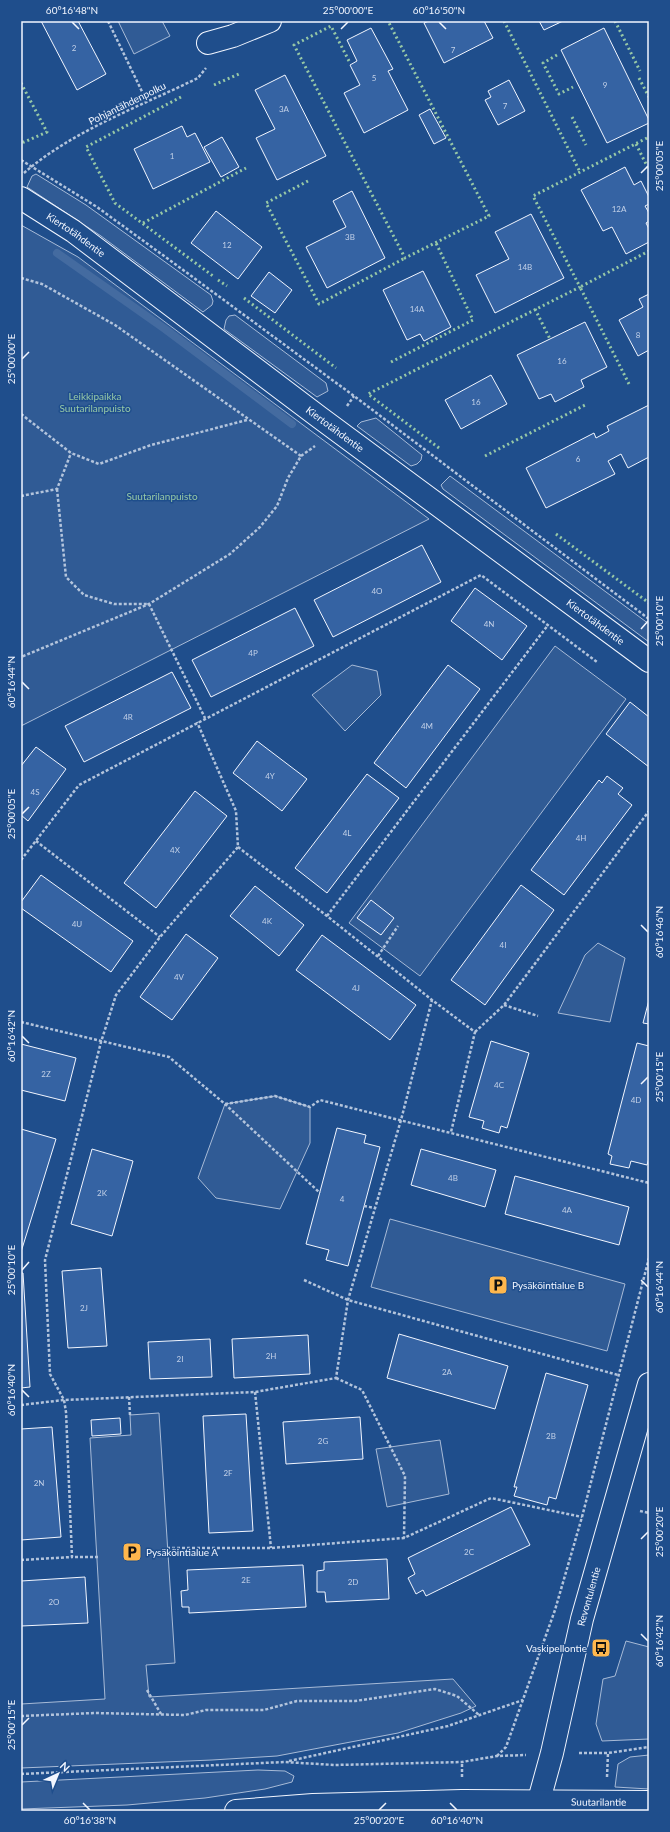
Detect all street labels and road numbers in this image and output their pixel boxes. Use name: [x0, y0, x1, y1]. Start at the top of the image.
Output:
street label: Pohjantähdenpolku: [86, 79, 168, 127]
street label: Kiertotähdentie: [44, 210, 108, 259]
street label: Kiertotähdentie: [304, 403, 366, 454]
street label: Kiertotähdentie: [564, 596, 627, 647]
street label: Revontulentie: [575, 1565, 603, 1627]
street label: Suutarilantie: [571, 1796, 626, 1808]

